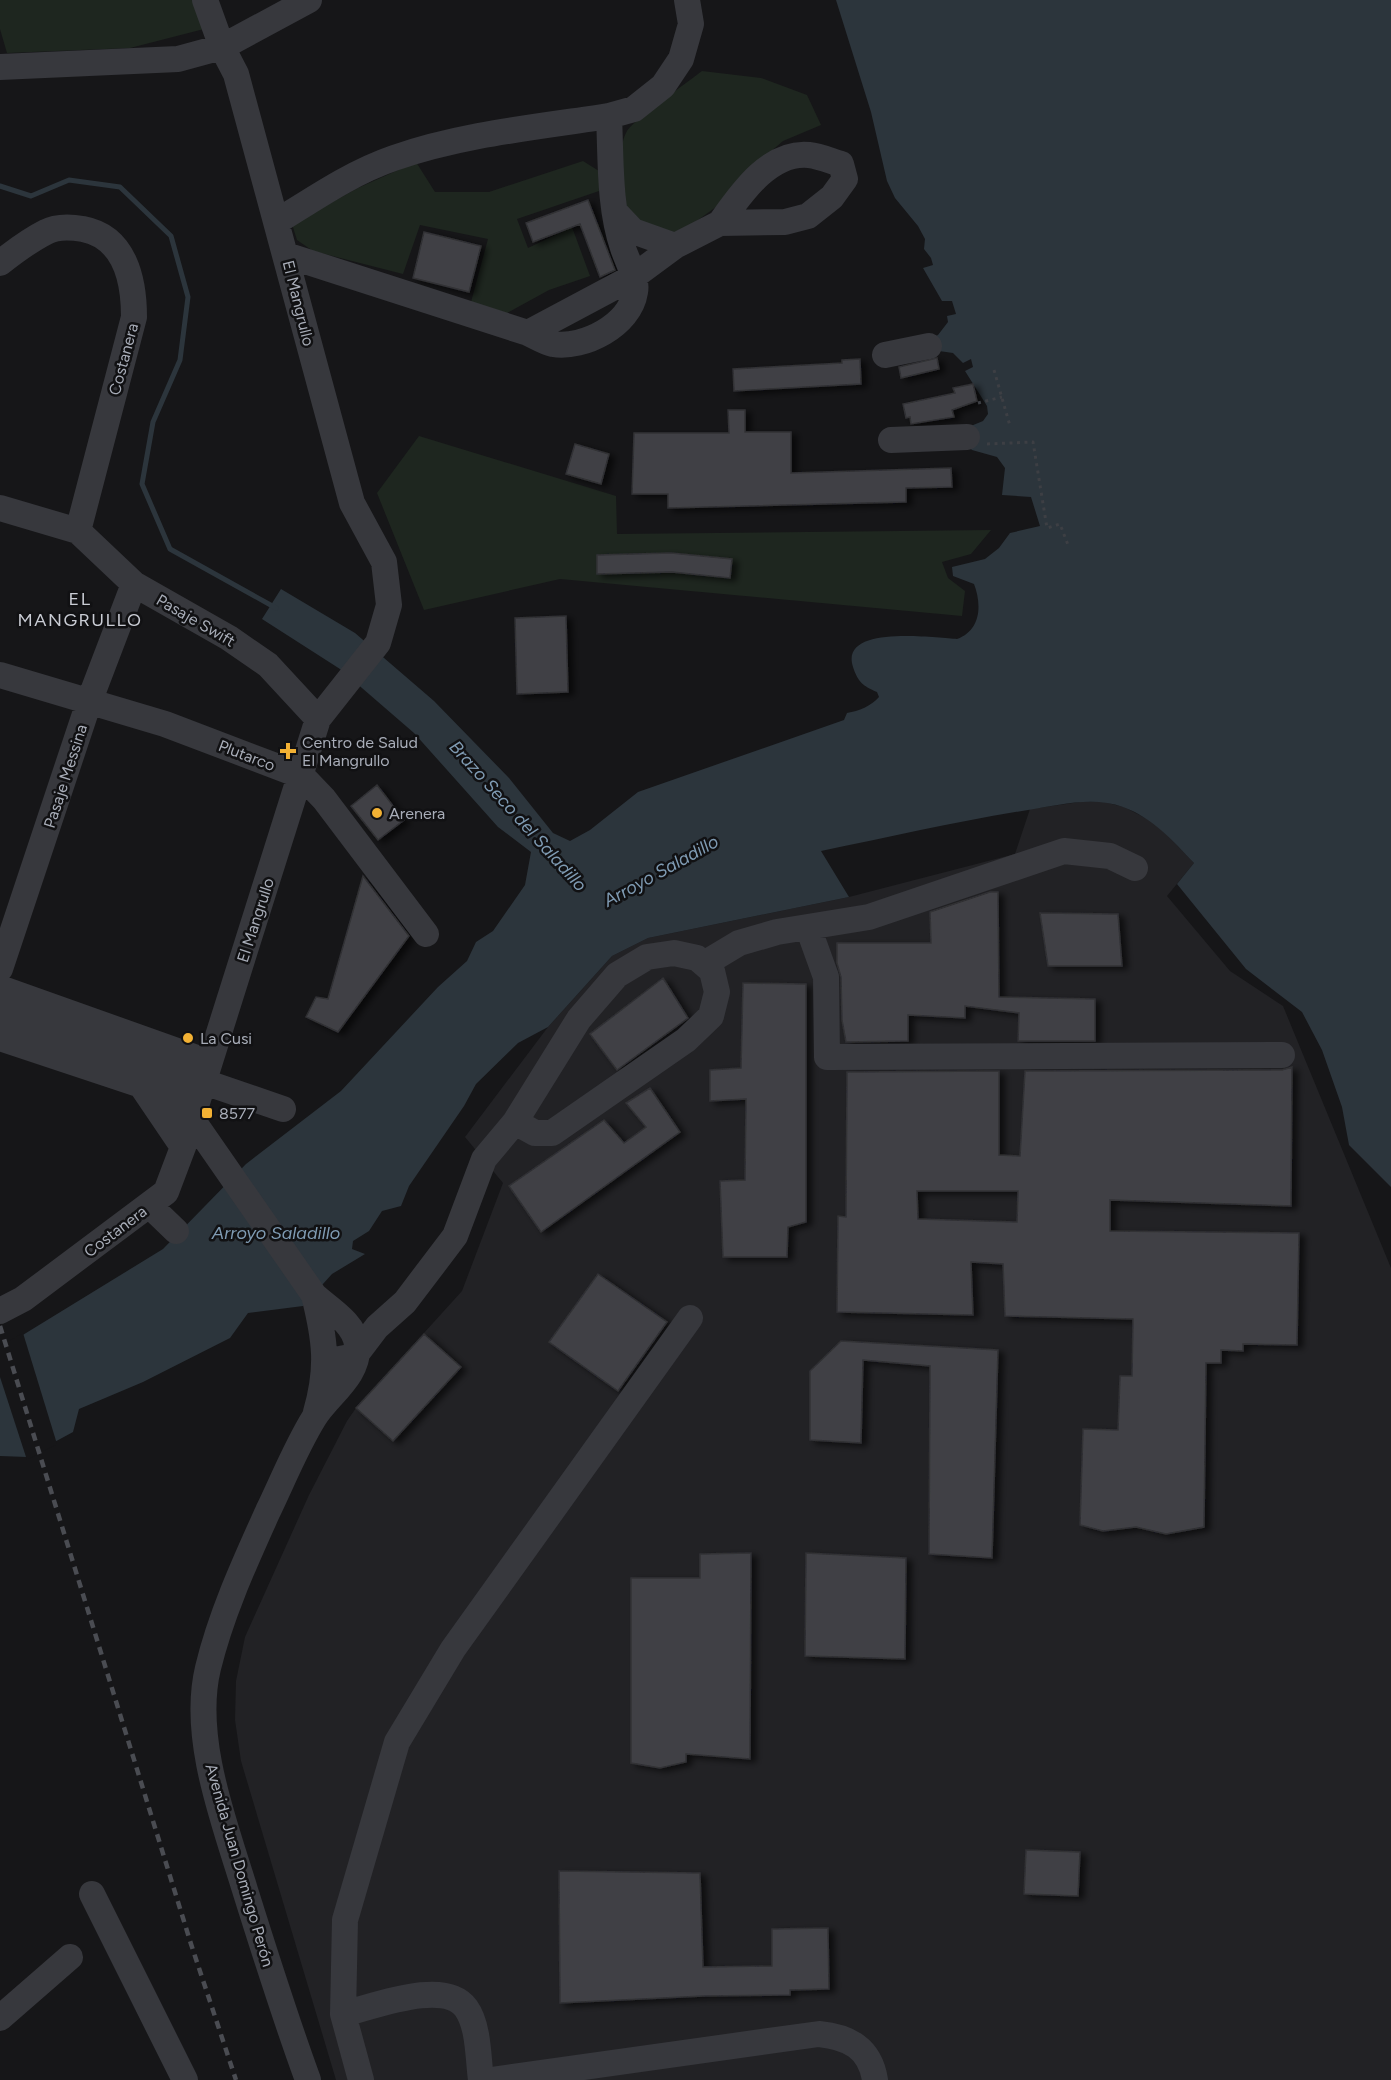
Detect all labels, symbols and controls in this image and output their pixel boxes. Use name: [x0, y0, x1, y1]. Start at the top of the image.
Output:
street label: El Mangrullo: [279, 258, 318, 348]
street label: Costanera: [105, 321, 142, 397]
district label: EL MANGRULLO: [18, 588, 142, 631]
street label: Pasaje Swift: [153, 590, 239, 651]
street label: Pasaje Messina: [40, 722, 91, 830]
place label: Centro de Salud El Mangrullo: [302, 733, 418, 770]
street label: Plutarco: [216, 736, 278, 775]
water label: Brazo Seco del Saladillo: [445, 736, 591, 896]
marker: Centro de Salud El Mangrullo: [279, 742, 297, 760]
place label: Arenera: [389, 804, 445, 823]
marker: Arenera: [370, 806, 384, 820]
water label: Arroyo Saladillo: [599, 830, 722, 912]
street label: El Mangrullo: [233, 876, 278, 965]
place label: La Cusi: [200, 1029, 252, 1048]
marker: La Cusi: [181, 1031, 195, 1045]
place label: 8577: [219, 1104, 256, 1123]
marker: 8577: [200, 1106, 214, 1120]
street label: Costanera: [80, 1202, 150, 1261]
water label: Arroyo Saladillo: [211, 1222, 340, 1244]
street label: Avenida Juan Domingo Perón: [201, 1761, 278, 1969]

